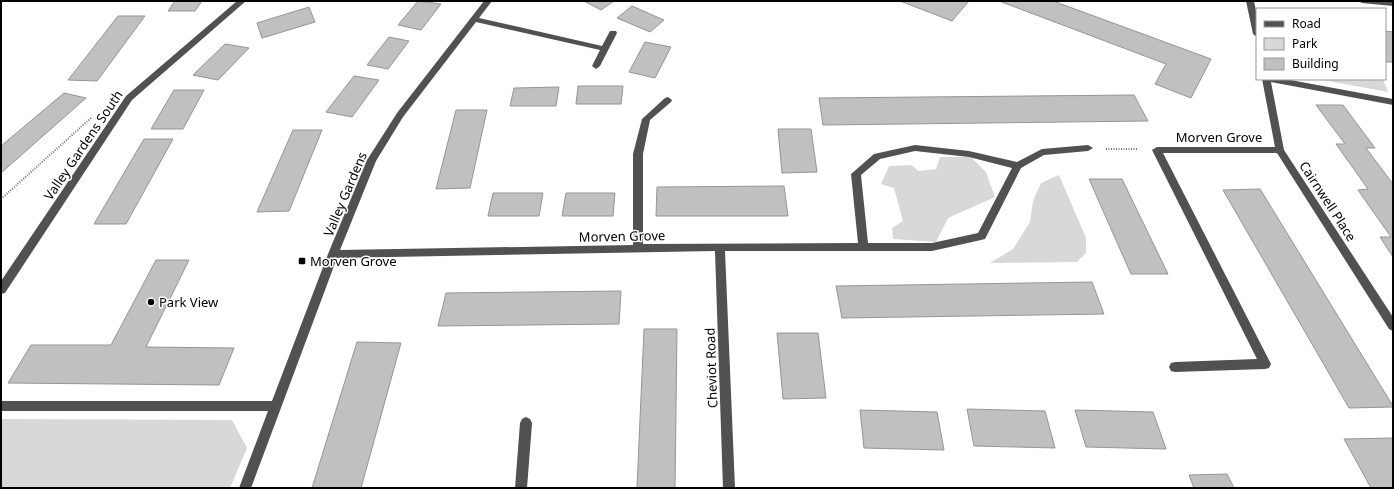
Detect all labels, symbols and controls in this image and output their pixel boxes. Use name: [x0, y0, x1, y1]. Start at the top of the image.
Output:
legend: [1256, 8, 1386, 80]
text: Road: [1292, 15, 1321, 32]
text: Park: [1292, 35, 1318, 52]
text: Building: [1292, 55, 1339, 72]
street label: Valley Gardens South: [39, 86, 127, 204]
street label: Morven Grove: [1176, 128, 1262, 146]
street label: Valley Gardens: [319, 149, 371, 239]
street label: Cairnwell Place: [1295, 158, 1361, 244]
street label: Morven Grove: [579, 226, 665, 246]
place label: Morven Grove: [310, 252, 397, 270]
marker: Morven Grove: [297, 256, 307, 266]
place label: Park View: [159, 293, 219, 311]
marker: Park View: [146, 297, 156, 307]
street label: Cheviot Road: [701, 327, 721, 409]

